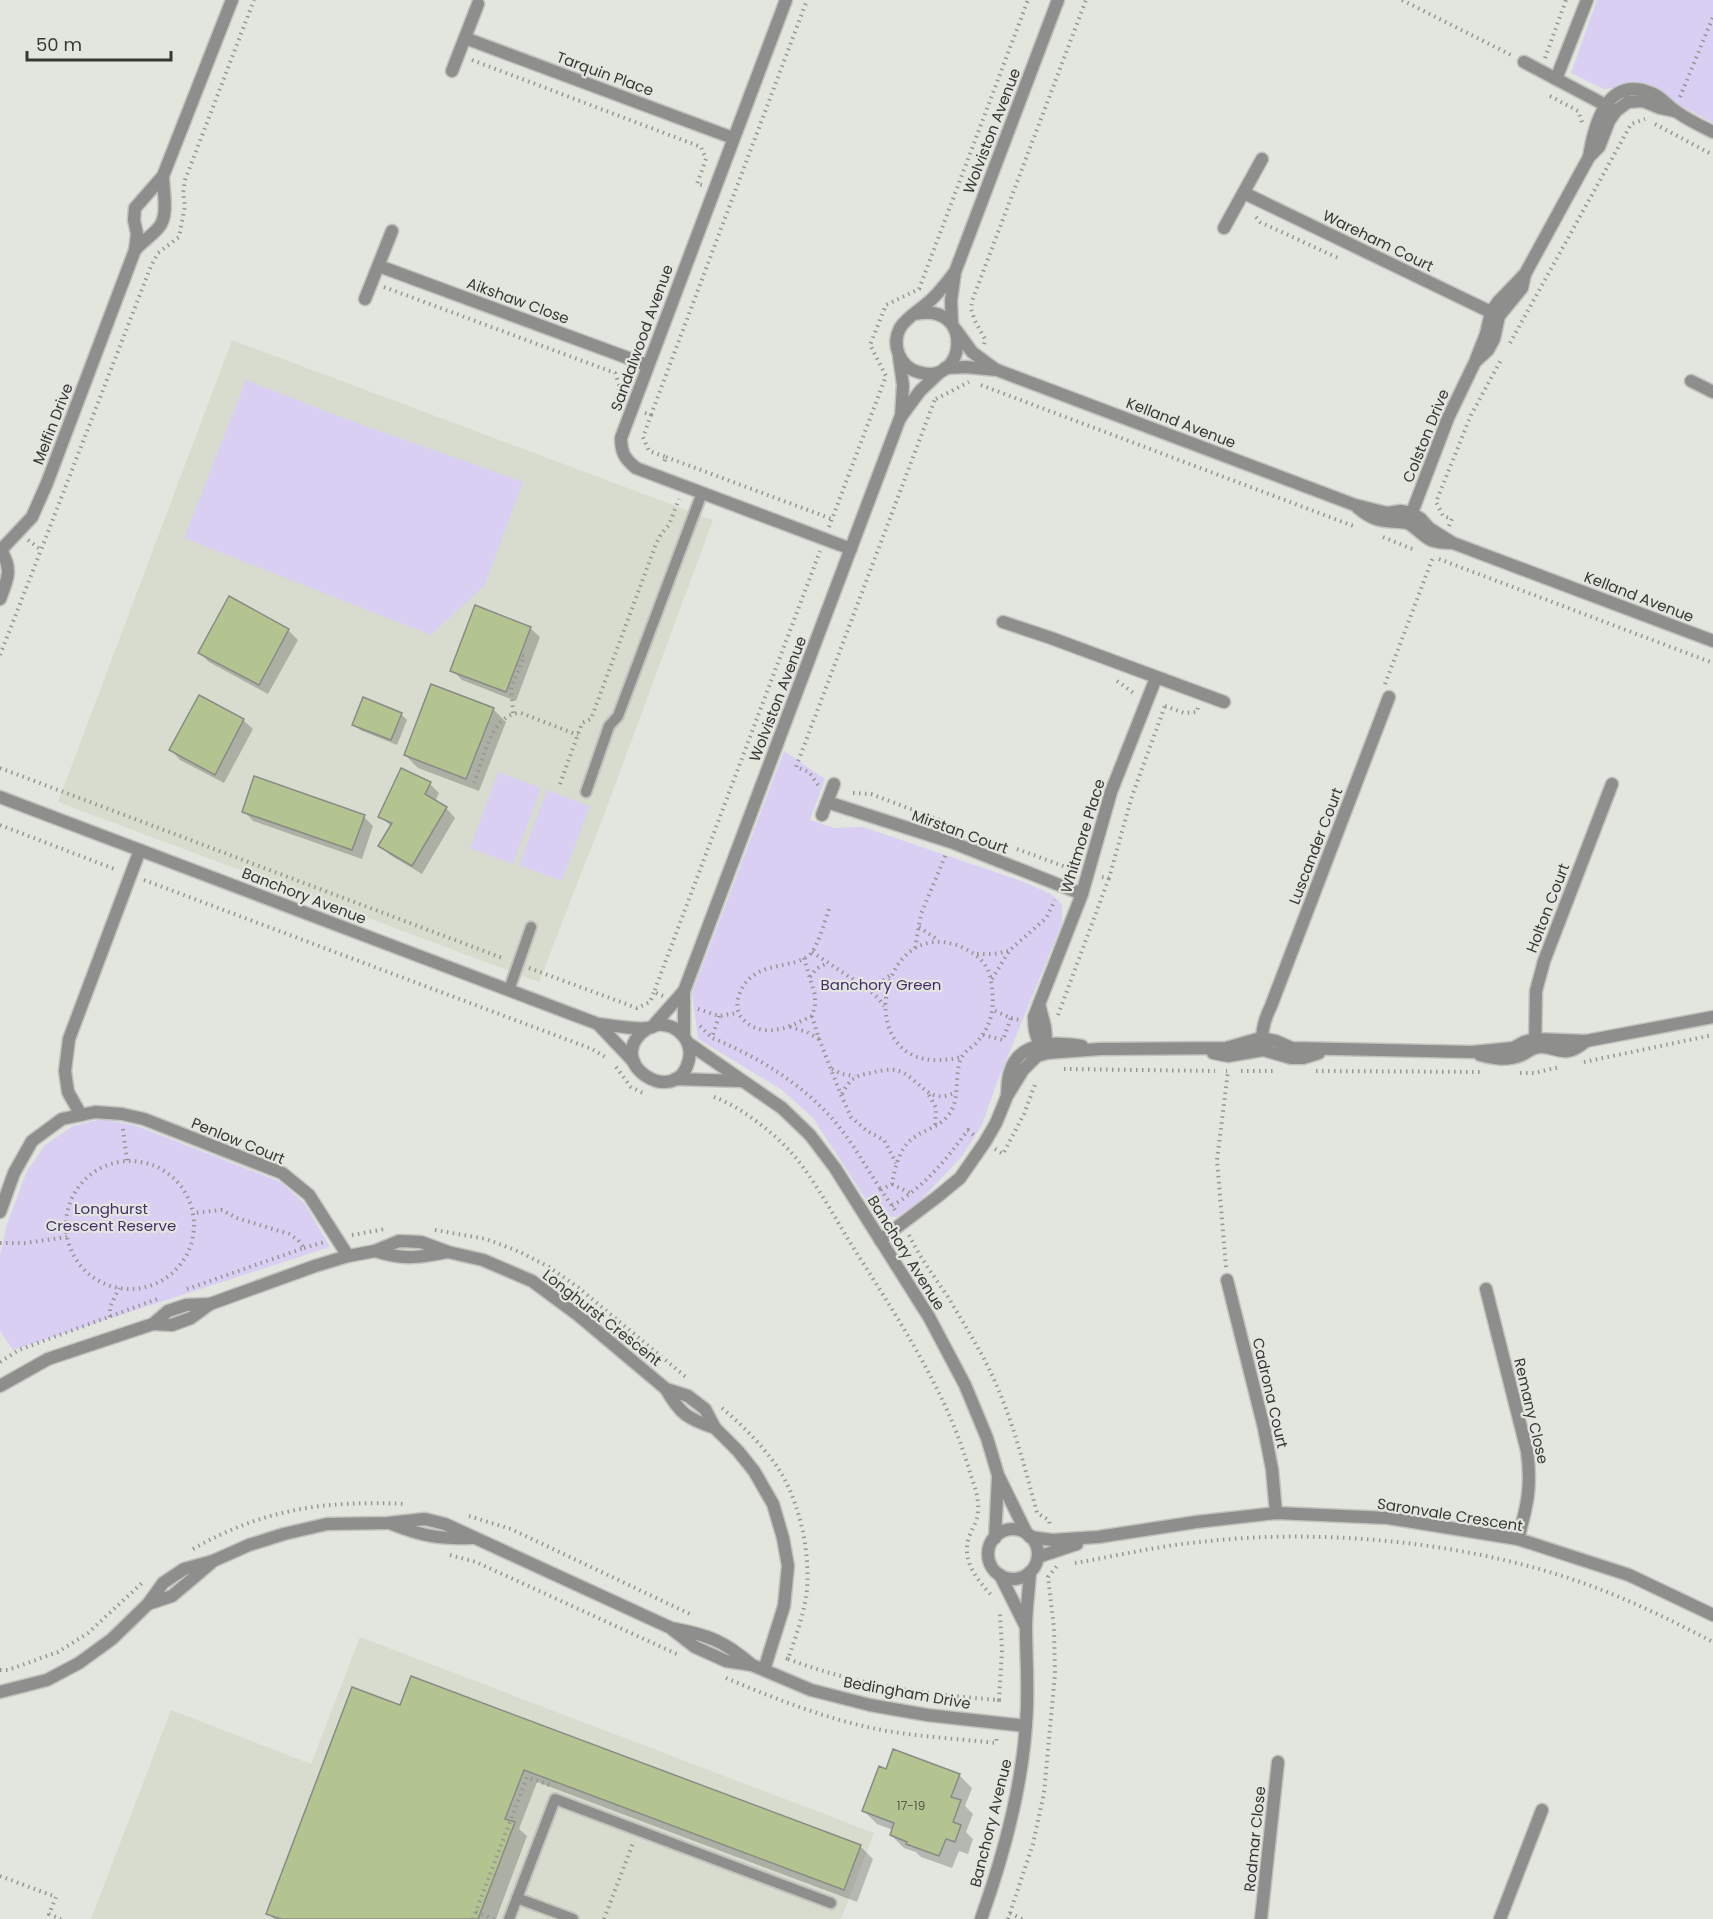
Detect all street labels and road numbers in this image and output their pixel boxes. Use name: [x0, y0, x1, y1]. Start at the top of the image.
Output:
street label: Tarquin Place: [554, 46, 657, 101]
street label: Wolviston Avenue: [958, 65, 1025, 197]
street label: Wareham Court: [1319, 205, 1437, 276]
street label: Sandalwood Avenue: [605, 262, 678, 414]
street label: Aikshaw Close: [464, 272, 572, 329]
street label: Melfin Drive: [27, 380, 78, 468]
street label: Colston Drive: [1397, 386, 1454, 486]
street label: Kelland Avenue: [1123, 392, 1239, 453]
street label: Kelland Avenue: [1581, 566, 1697, 627]
street label: Wolviston Avenue: [744, 633, 811, 765]
street label: Whitmore Place: [1055, 776, 1110, 895]
street label: Luscander Court: [1284, 784, 1347, 907]
street label: Mirstan Court: [909, 804, 1011, 859]
street label: Holton Court: [1521, 860, 1574, 956]
street label: Banchory Avenue: [239, 862, 369, 929]
street label: Penlow Court: [188, 1112, 288, 1169]
street label: Banchory Avenue: [863, 1191, 950, 1314]
street label: Longhurst Crescent: [538, 1264, 666, 1371]
street label: Cadrona Court: [1248, 1336, 1293, 1450]
street label: Remany Close: [1509, 1356, 1554, 1466]
street label: Saronvale Crescent: [1376, 1493, 1524, 1536]
street label: Bedingham Drive: [842, 1671, 972, 1714]
street label: Banchory Avenue: [964, 1756, 1017, 1889]
street label: Rodmar Close: [1239, 1785, 1270, 1893]

